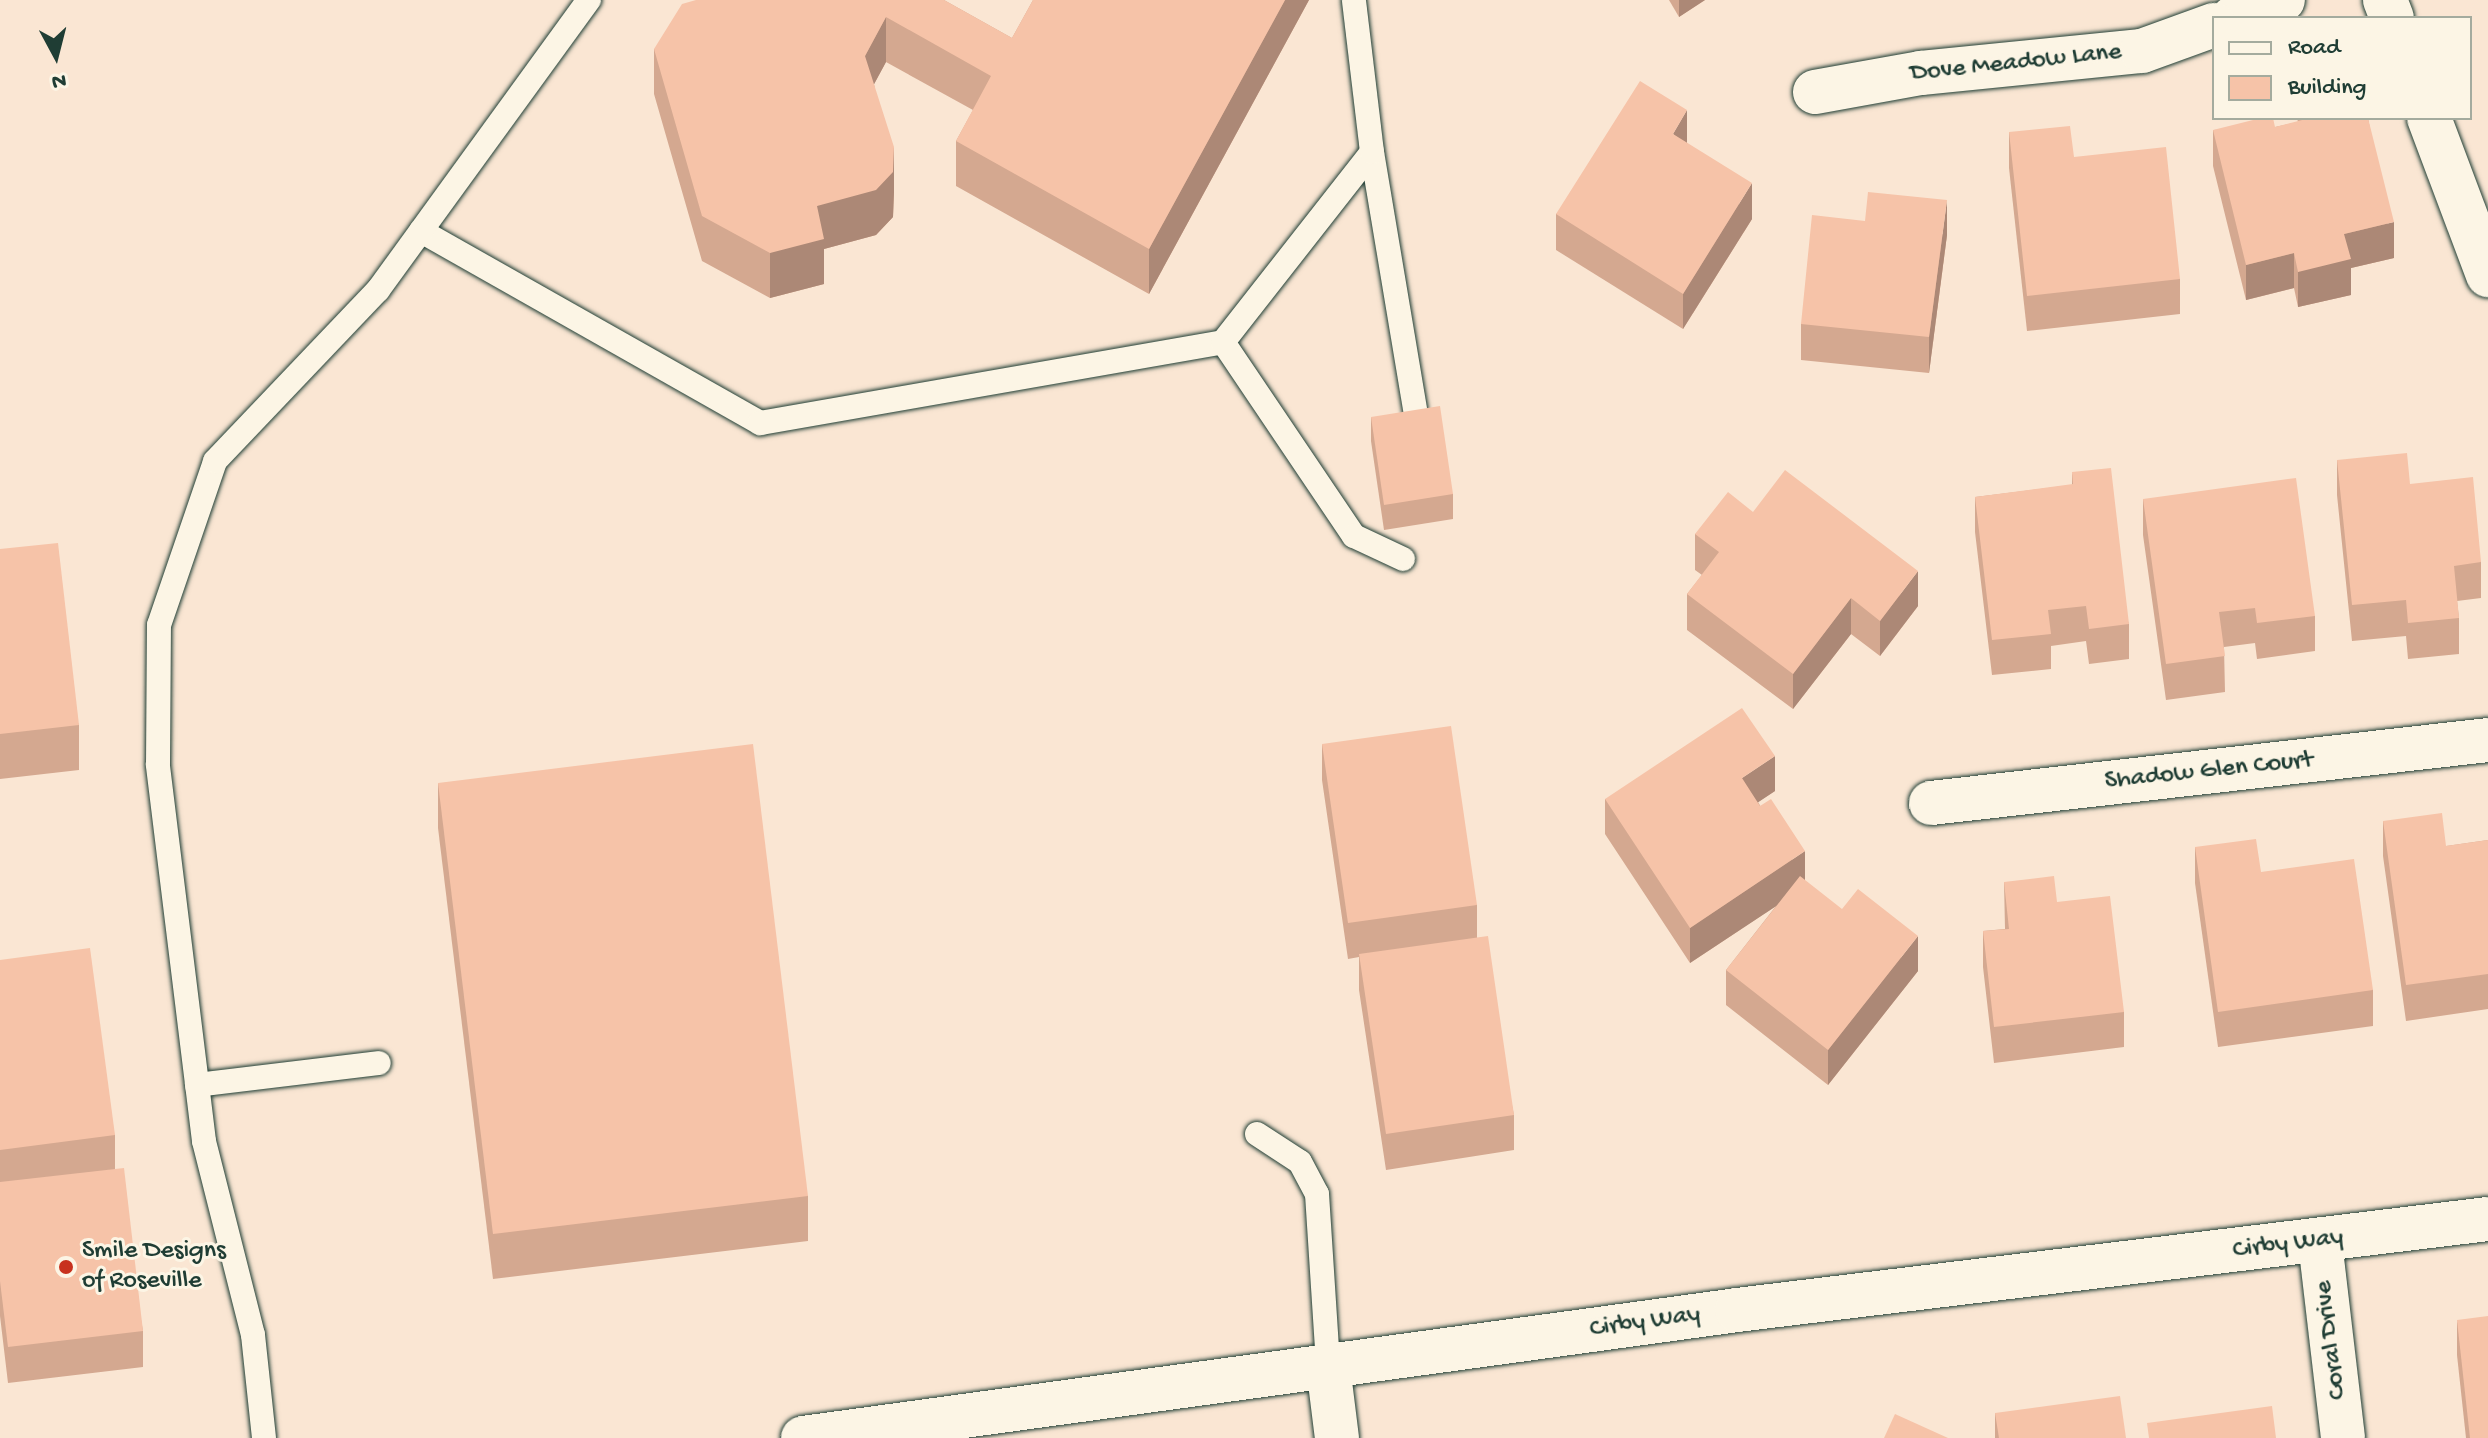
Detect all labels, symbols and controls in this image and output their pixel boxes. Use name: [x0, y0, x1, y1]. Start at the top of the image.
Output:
north arrow: [16, 16, 96, 96]
legend: [2212, 16, 2472, 120]
text: Road: [2288, 34, 2340, 63]
street label: Dove Meadow Lane: [1909, 37, 2123, 91]
text: N: [50, 66, 68, 94]
text: Building: [2288, 74, 2366, 103]
street label: Shadow Glen Court: [2103, 746, 2315, 798]
street label: Cirby Way: [2231, 1223, 2345, 1267]
place label: Smile Designs of Roseville: [82, 1236, 226, 1298]
marker: Smile Designs of Roseville: [57, 1258, 75, 1276]
street label: Coral Drive: [2309, 1279, 2355, 1401]
street label: Cirby Way: [1588, 1300, 1702, 1346]

